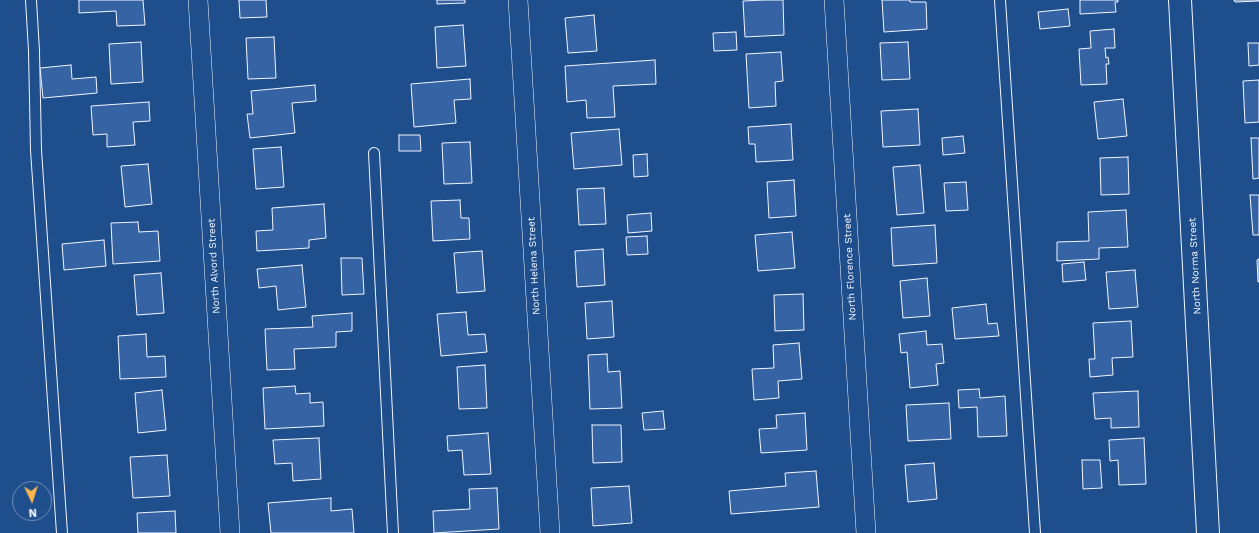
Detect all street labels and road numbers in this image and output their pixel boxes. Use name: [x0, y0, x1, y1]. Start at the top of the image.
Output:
street label: North Florence Street: [841, 213, 859, 321]
street label: North Helena Street: [525, 217, 543, 315]
street label: North Norma Street: [1186, 217, 1204, 315]
street label: North Alvord Street: [206, 218, 222, 314]

